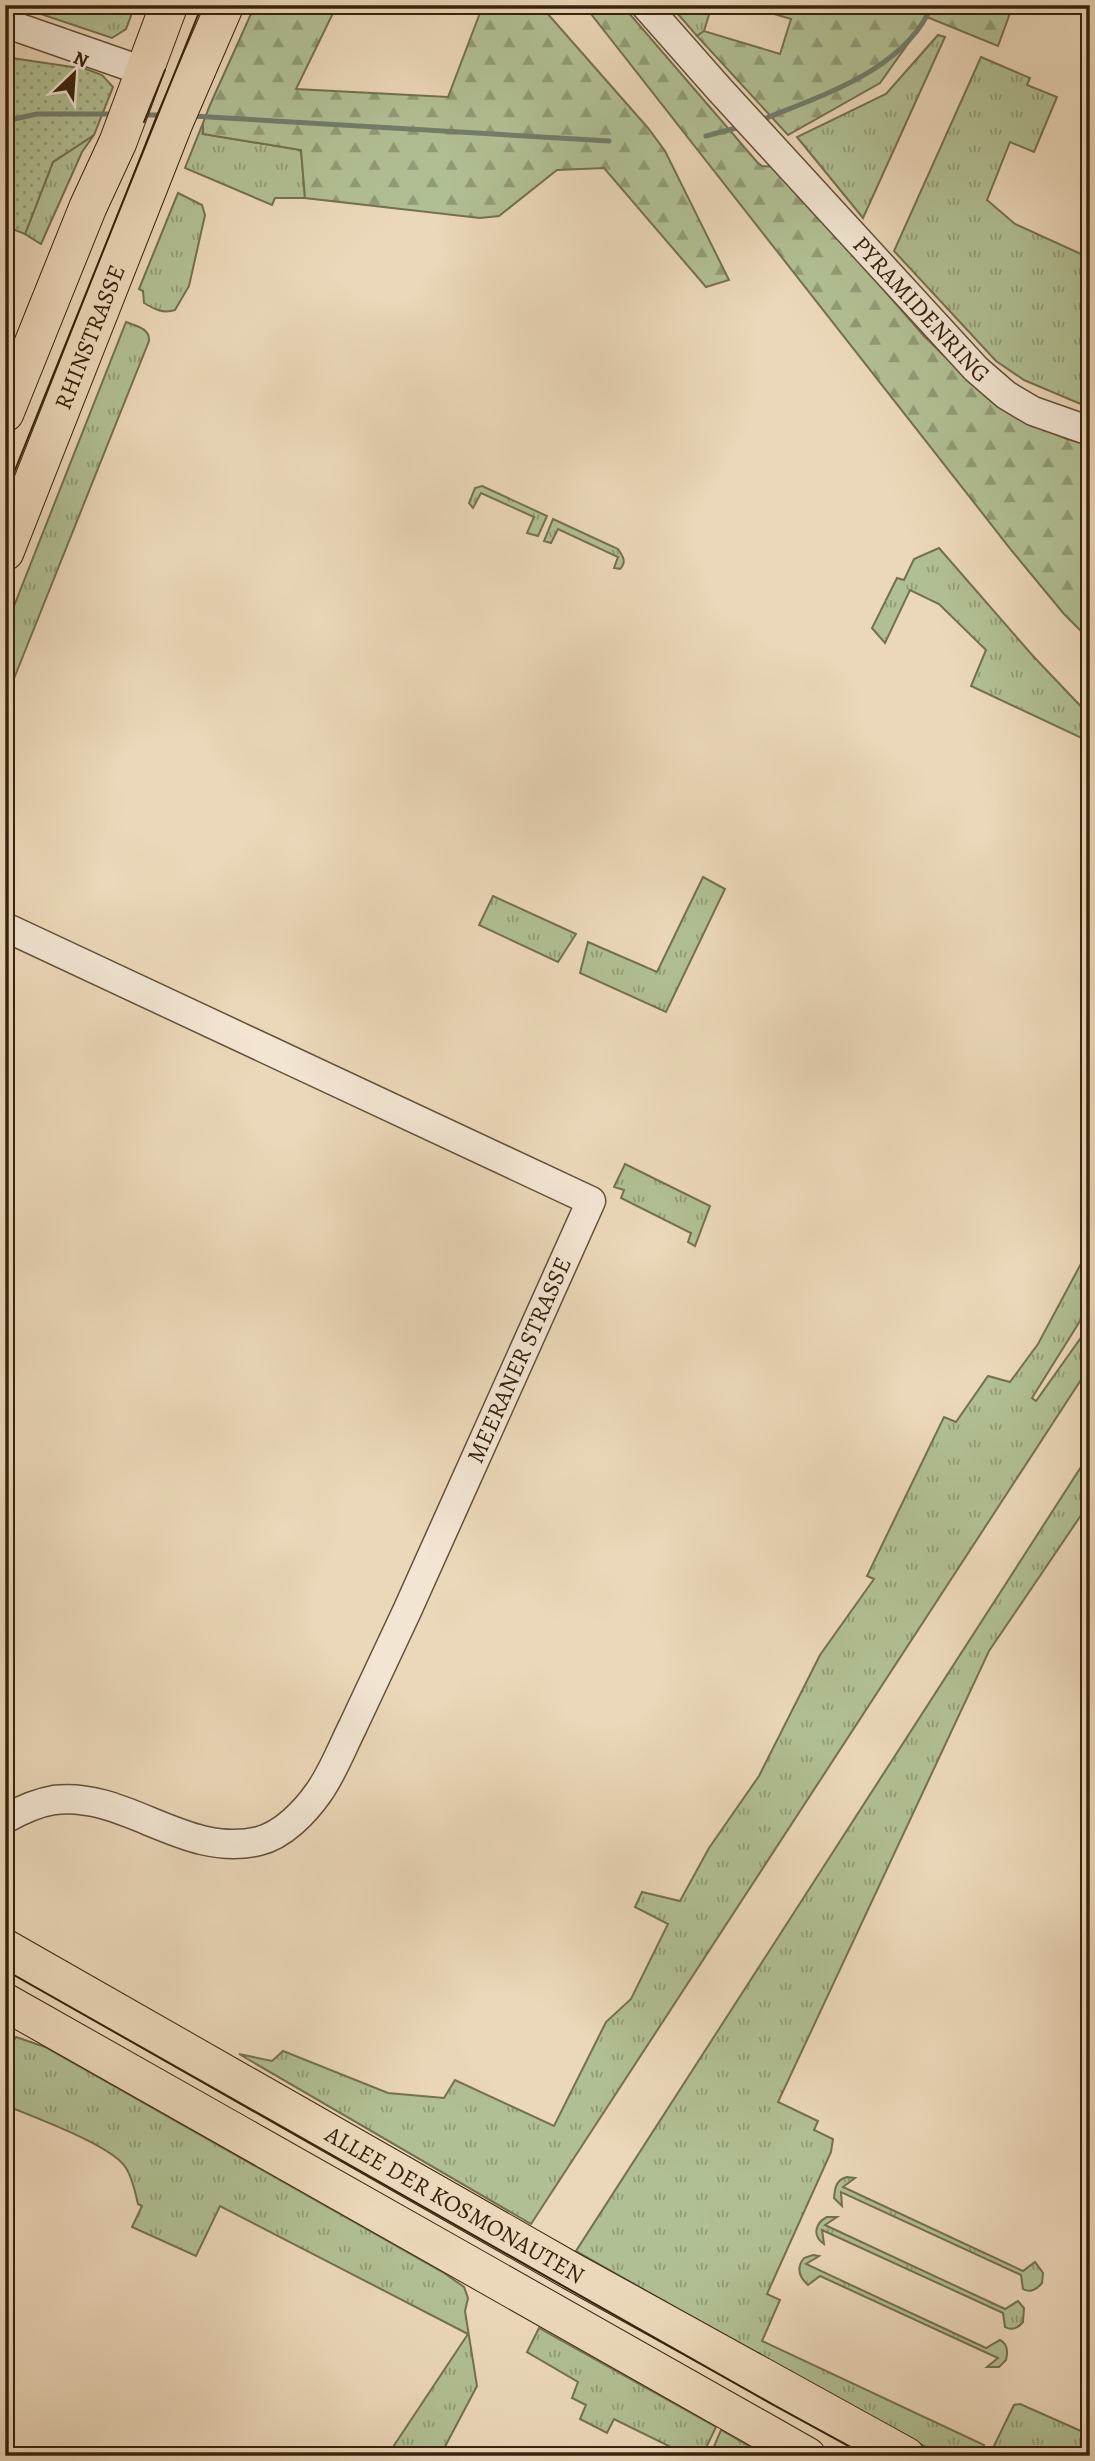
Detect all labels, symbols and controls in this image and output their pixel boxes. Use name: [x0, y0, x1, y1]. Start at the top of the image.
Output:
north arrow: [38, 38, 108, 108]
text: N: [69, 45, 93, 74]
street label: PYRAMIDENRING: [846, 229, 997, 390]
street label: RHINSTRASSE: [47, 260, 133, 414]
street label: MEERANER STRASSE: [459, 1252, 579, 1468]
street label: ALLEE DER KOSMONAUTEN: [319, 2118, 590, 2291]

